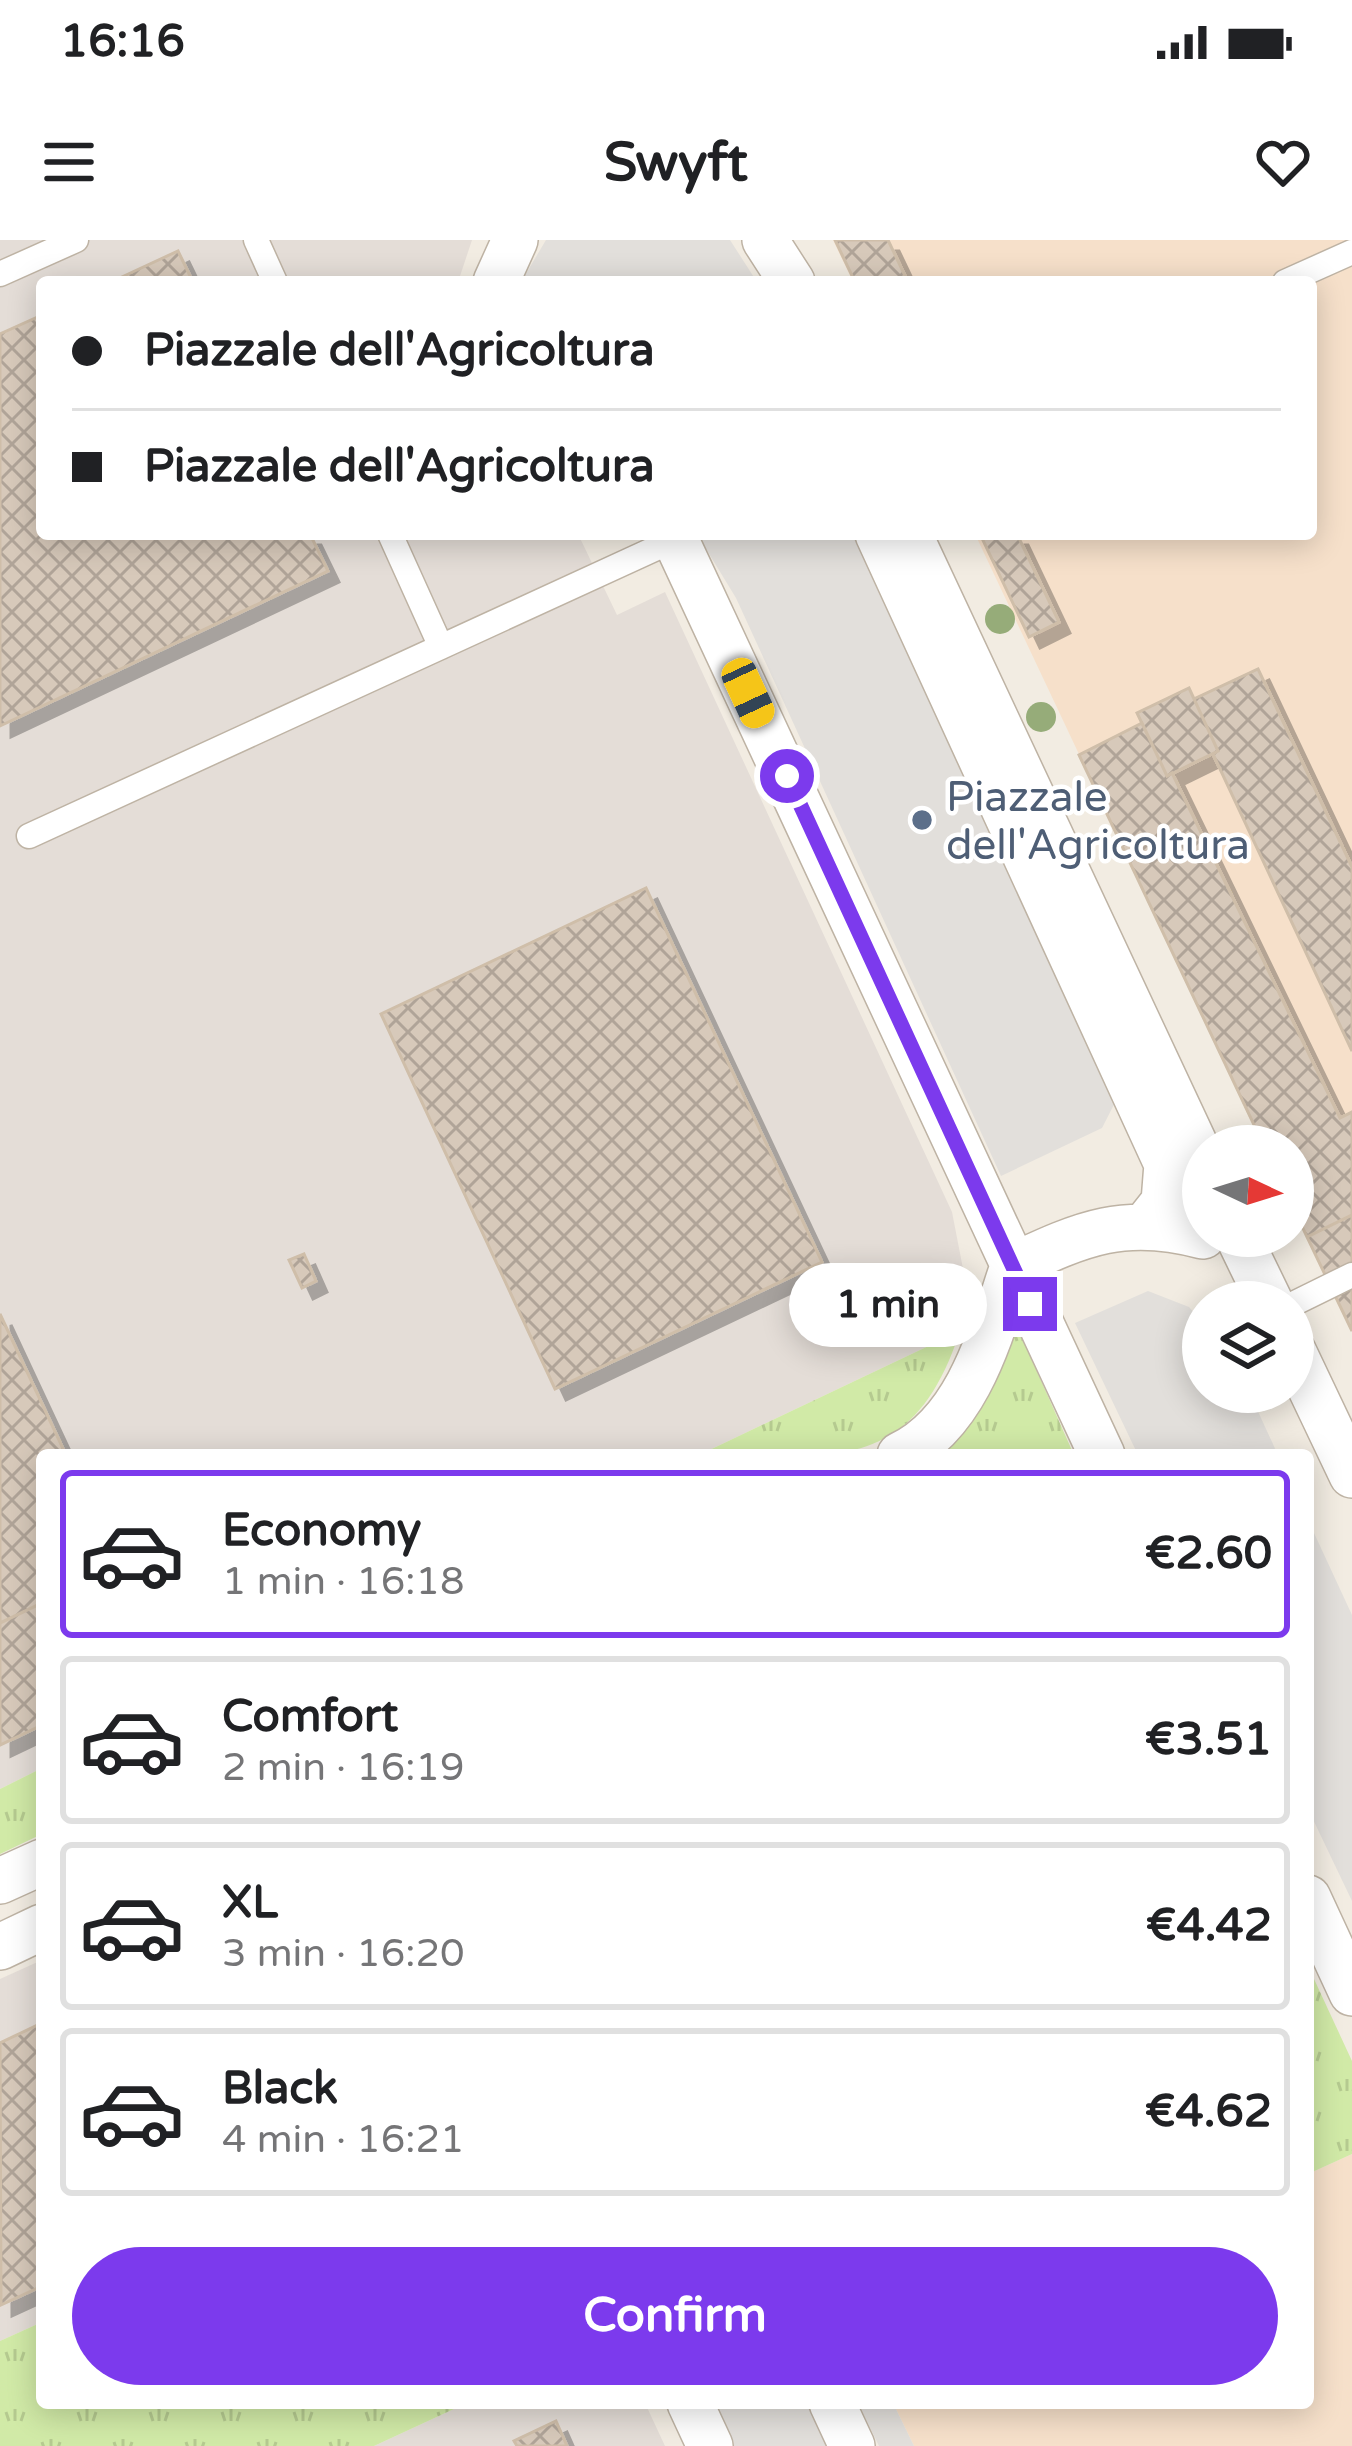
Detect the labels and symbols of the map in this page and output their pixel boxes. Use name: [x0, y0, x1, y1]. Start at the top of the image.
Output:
car: [716, 653, 780, 733]
route start: [760, 749, 814, 803]
place label: Piazzale dell'Agricoltura: [946, 772, 1250, 871]
marker: Piazzale dell'Agricoltura: [909, 807, 935, 833]
north arrow: [1182, 1125, 1314, 1257]
callout: 1 min: [790, 1262, 988, 1346]
route end: [1003, 1277, 1057, 1331]

